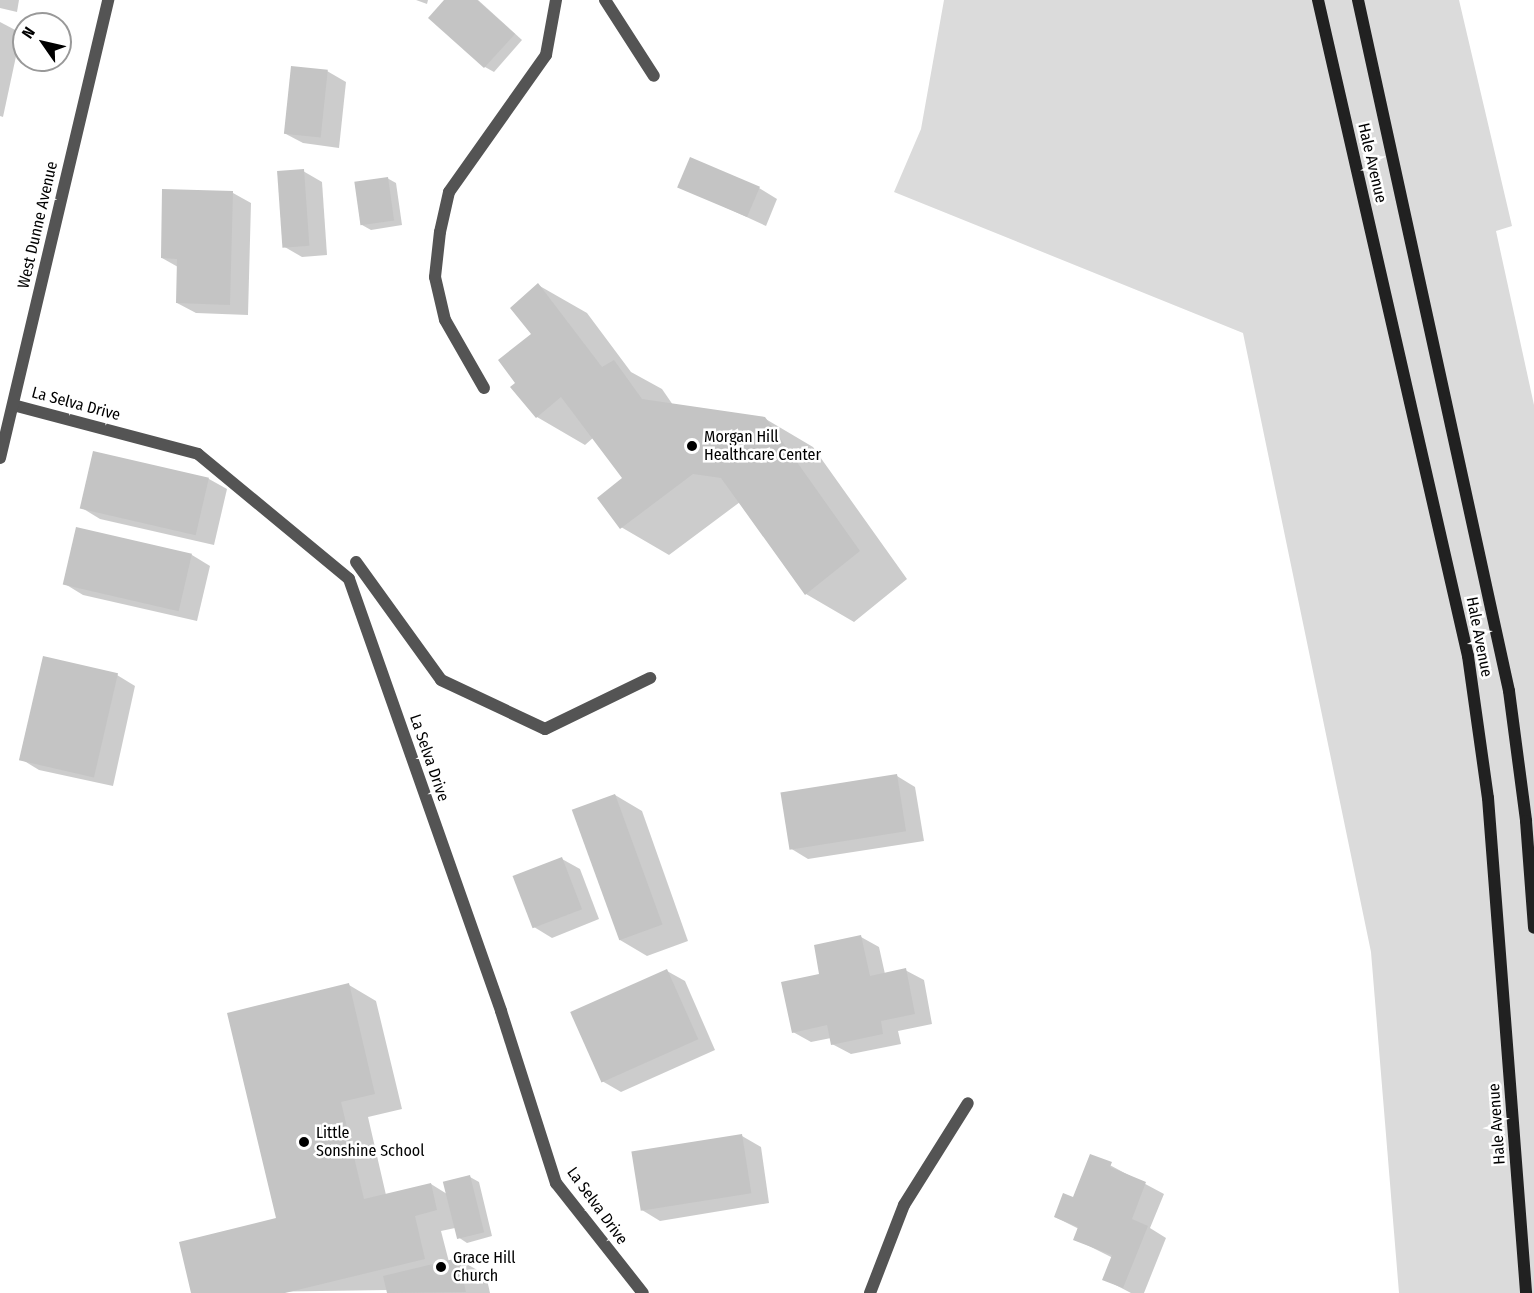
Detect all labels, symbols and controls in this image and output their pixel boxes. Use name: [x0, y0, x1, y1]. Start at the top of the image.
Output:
north arrow: [12, 12, 72, 72]
text: N: [18, 23, 39, 42]
street label: Hale Avenue: [1354, 121, 1390, 205]
street label: West Dunne Avenue: [14, 160, 62, 290]
street label: La Selva Drive: [30, 383, 122, 425]
place label: Morgan Hill Healthcare Center: [704, 427, 821, 465]
marker: Morgan Hill Healthcare Center: [685, 439, 699, 453]
street label: Hale Avenue: [1462, 595, 1496, 679]
street label: La Selva Drive: [405, 712, 453, 804]
street label: Hale Avenue: [1485, 1083, 1509, 1165]
place label: Little Sonshine School: [316, 1123, 424, 1161]
marker: Little Sonshine School: [297, 1135, 311, 1149]
street label: La Selva Drive: [563, 1164, 631, 1248]
place label: Grace Hill Church: [453, 1248, 515, 1286]
marker: Grace Hill Church: [434, 1260, 448, 1274]

